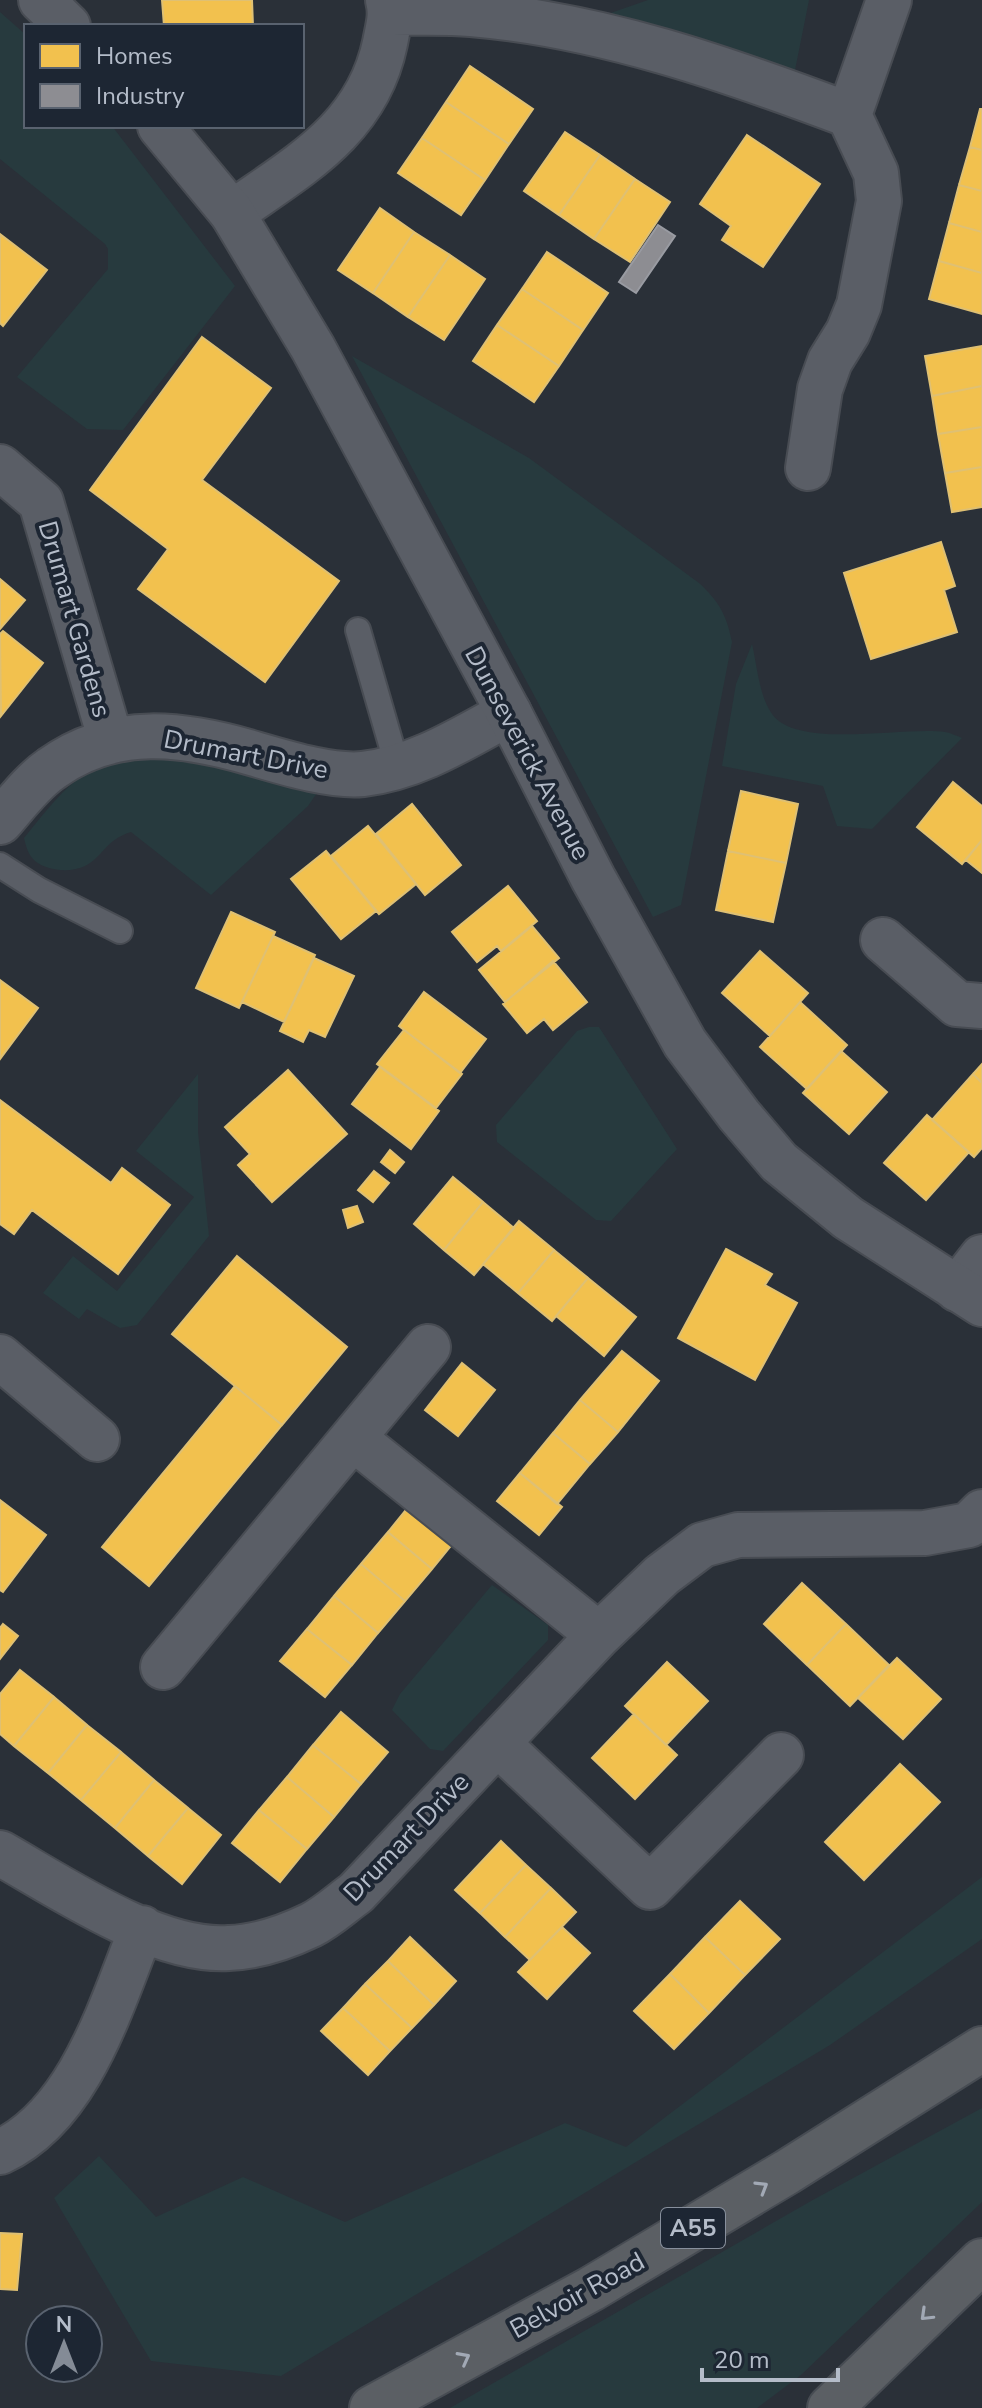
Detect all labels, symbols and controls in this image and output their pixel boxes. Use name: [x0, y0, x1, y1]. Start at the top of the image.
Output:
legend: [24, 24, 304, 128]
text: Homes: [96, 40, 172, 72]
text: Industry: [96, 80, 185, 112]
street label: Drumart Gardens: [30, 517, 119, 722]
street label: Dunseverick Avenue: [456, 640, 599, 866]
street label: Drumart Drive: [161, 721, 331, 788]
street label: Drumart Drive: [336, 1765, 477, 1909]
one-way arrow: [754, 2181, 768, 2196]
road number: A55: [661, 2208, 725, 2248]
street label: Belvoir Road: [504, 2244, 651, 2347]
north arrow: [24, 2304, 104, 2384]
one-way arrow: [921, 2306, 935, 2321]
text: N: [56, 2310, 72, 2340]
scale bar: [702, 2332, 838, 2382]
text: 20 m: [714, 2344, 770, 2376]
one-way arrow: [456, 2352, 470, 2367]

